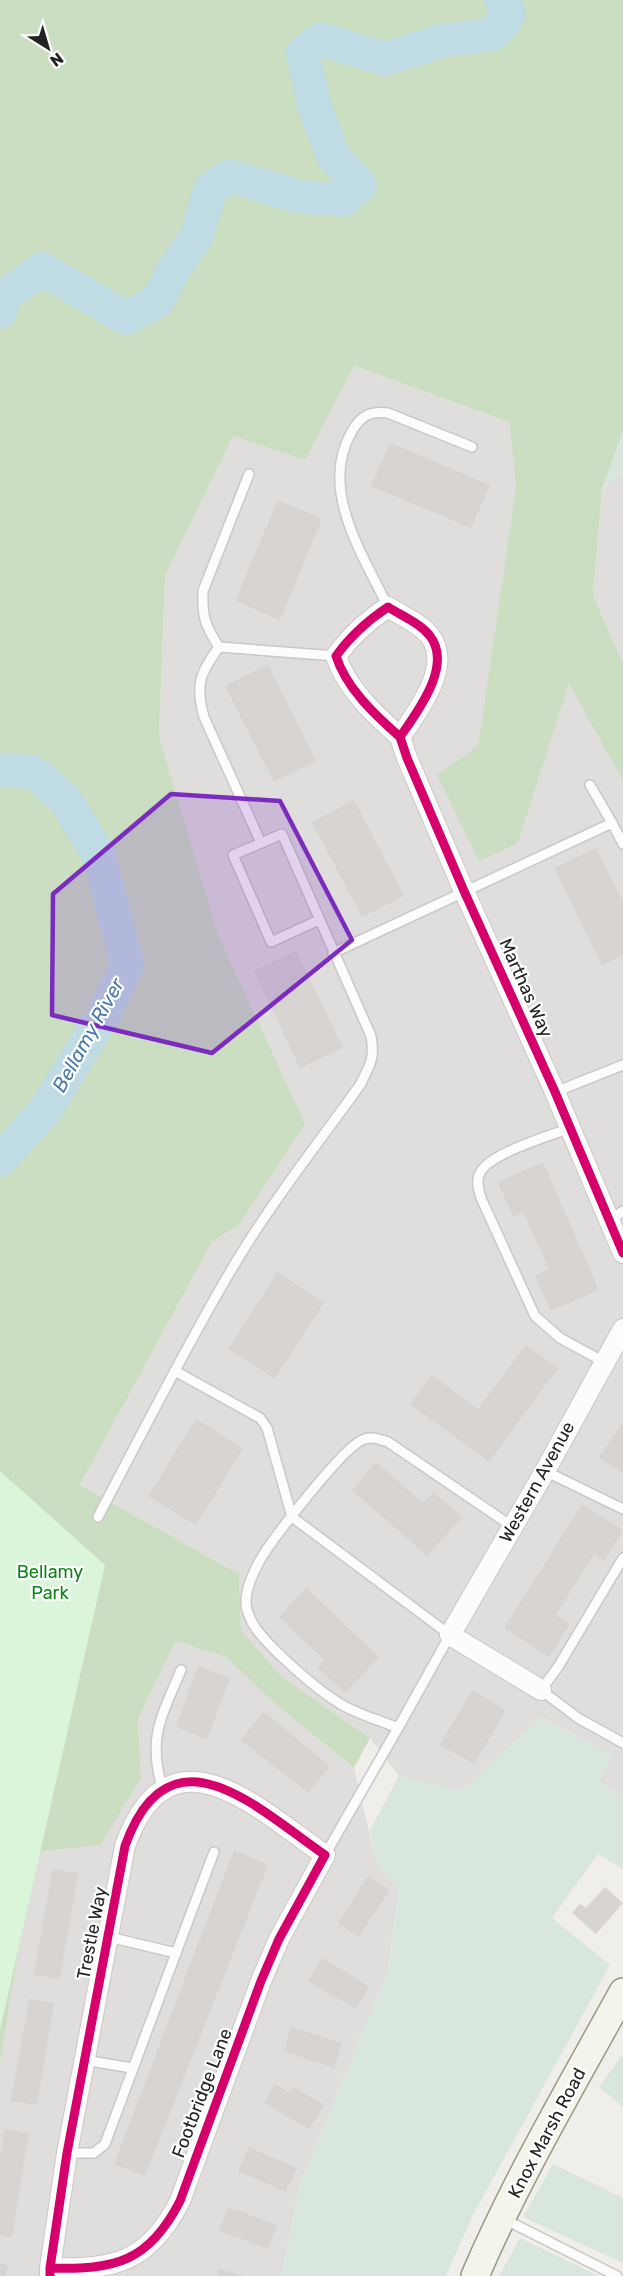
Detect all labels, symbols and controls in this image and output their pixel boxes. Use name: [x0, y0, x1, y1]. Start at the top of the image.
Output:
north arrow: [18, 18, 78, 78]
text: N: [46, 49, 67, 71]
street label: Marthas Way: [494, 935, 558, 1041]
water label: Bellamy River: [47, 973, 130, 1096]
street label: Western Avenue: [495, 1418, 579, 1546]
park label: Bellamy Park: [17, 1561, 83, 1604]
street label: Trestle Way: [72, 1885, 112, 1981]
street label: Footbridge Lane: [167, 2025, 237, 2161]
street label: Knox Marsh Road: [503, 2064, 591, 2202]

